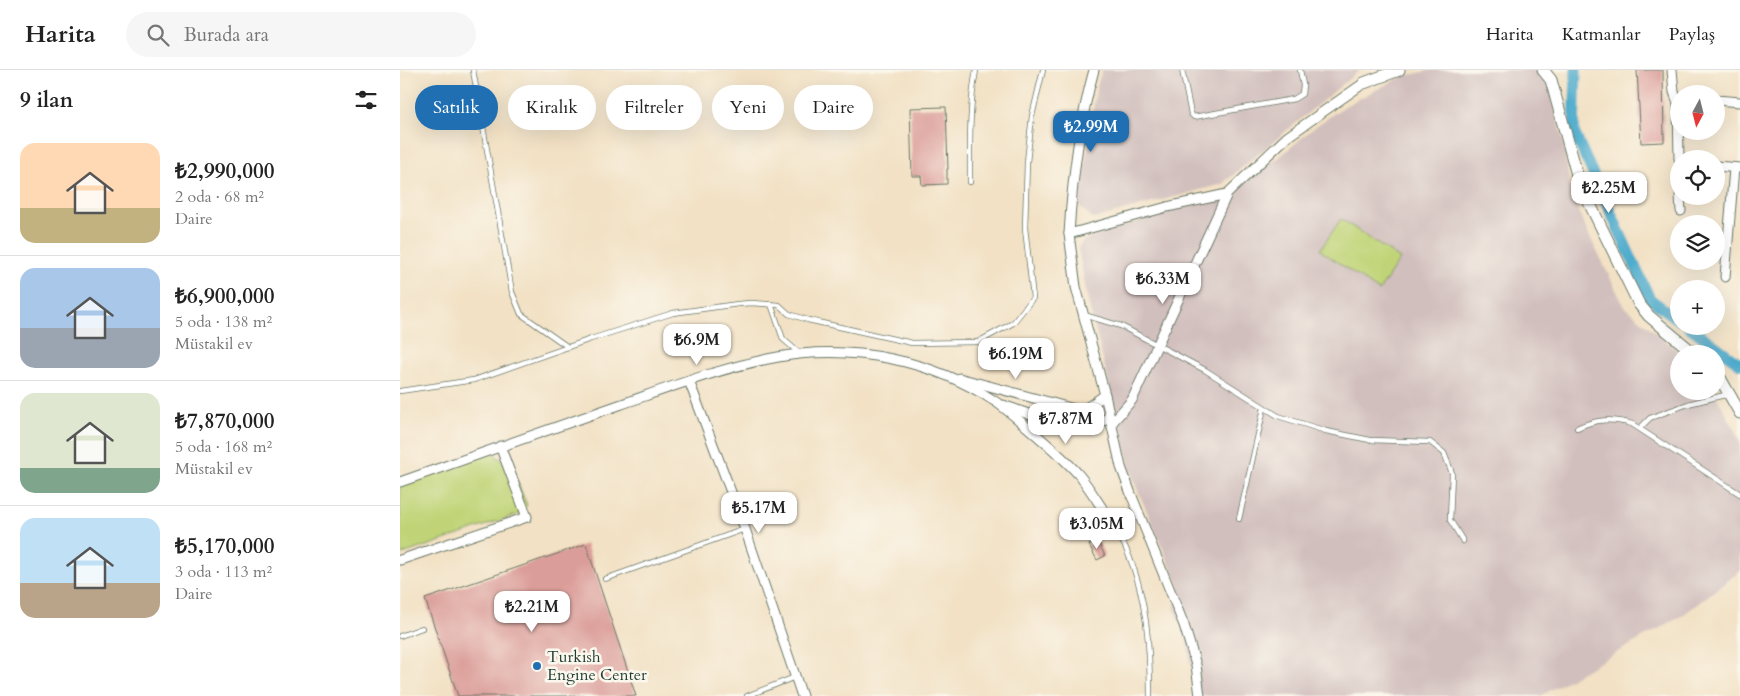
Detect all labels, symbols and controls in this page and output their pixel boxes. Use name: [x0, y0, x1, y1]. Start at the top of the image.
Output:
search box: [126, 12, 476, 57]
text: Harita: [25, 18, 96, 51]
icon: search: [144, 21, 172, 49]
text: Burada ara: [184, 22, 269, 48]
text: Harita: [1486, 22, 1534, 47]
text: Katmanlar: [1562, 22, 1641, 47]
text: Paylaş: [1669, 22, 1715, 47]
chip: Satılık: [415, 85, 498, 130]
chip: Kiralık: [508, 85, 596, 130]
chip: Filtreler: [606, 85, 702, 130]
chip: Yeni: [712, 85, 784, 130]
chip: Daire: [794, 85, 873, 130]
north arrow: [1670, 85, 1725, 140]
map controls: [1670, 85, 1725, 400]
text: 9 ilan: [20, 86, 73, 115]
icon: filters: [352, 86, 380, 114]
pin: ₺2.99M: [1050, 111, 1132, 153]
text: ₺2.99M: [1064, 116, 1118, 138]
button: locate: [1670, 150, 1725, 205]
text: ₺2,990,000: [175, 157, 275, 186]
icon: home: [60, 163, 120, 223]
pin: ₺2.25M: [1568, 172, 1650, 214]
text: ₺2.25M: [1582, 177, 1636, 199]
text: 2 oda · 68 m²: [175, 186, 264, 208]
text: Daire: [175, 208, 213, 230]
button: layers: [1670, 215, 1725, 270]
pin: ₺6.33M: [1122, 262, 1204, 305]
text: ₺6.33M: [1136, 268, 1190, 290]
button: +: [1670, 280, 1725, 335]
text: ₺6,900,000: [175, 282, 275, 311]
icon: home: [60, 288, 120, 348]
text: 5 oda · 138 m²: [175, 311, 272, 333]
pin: ₺6.9M: [662, 324, 732, 366]
text: ₺6.9M: [674, 329, 720, 351]
text: Müstakil ev: [175, 333, 253, 355]
pin: ₺6.19M: [975, 338, 1057, 380]
text: ₺6.19M: [989, 343, 1043, 365]
button: −: [1670, 345, 1725, 400]
pin: ₺7.87M: [1025, 402, 1107, 445]
text: ₺7,870,000: [175, 407, 275, 436]
text: ₺7.87M: [1039, 408, 1093, 430]
icon: home: [60, 413, 120, 473]
text: 5 oda · 168 m²: [175, 436, 272, 458]
text: Müstakil ev: [175, 458, 253, 480]
pin: ₺5.17M: [718, 492, 800, 534]
text: ₺5.17M: [732, 497, 786, 519]
pin: ₺3.05M: [1056, 508, 1138, 550]
text: ₺3.05M: [1070, 513, 1124, 535]
text: ₺5,170,000: [175, 532, 275, 561]
icon: home: [60, 538, 120, 598]
text: 3 oda · 113 m²: [175, 561, 272, 583]
text: Daire: [175, 583, 213, 605]
pin: ₺2.21M: [491, 590, 573, 633]
text: ₺2.21M: [505, 596, 559, 618]
place label: Turkish Engine Center: [547, 646, 647, 686]
marker: Turkish Engine Center: [531, 660, 543, 672]

